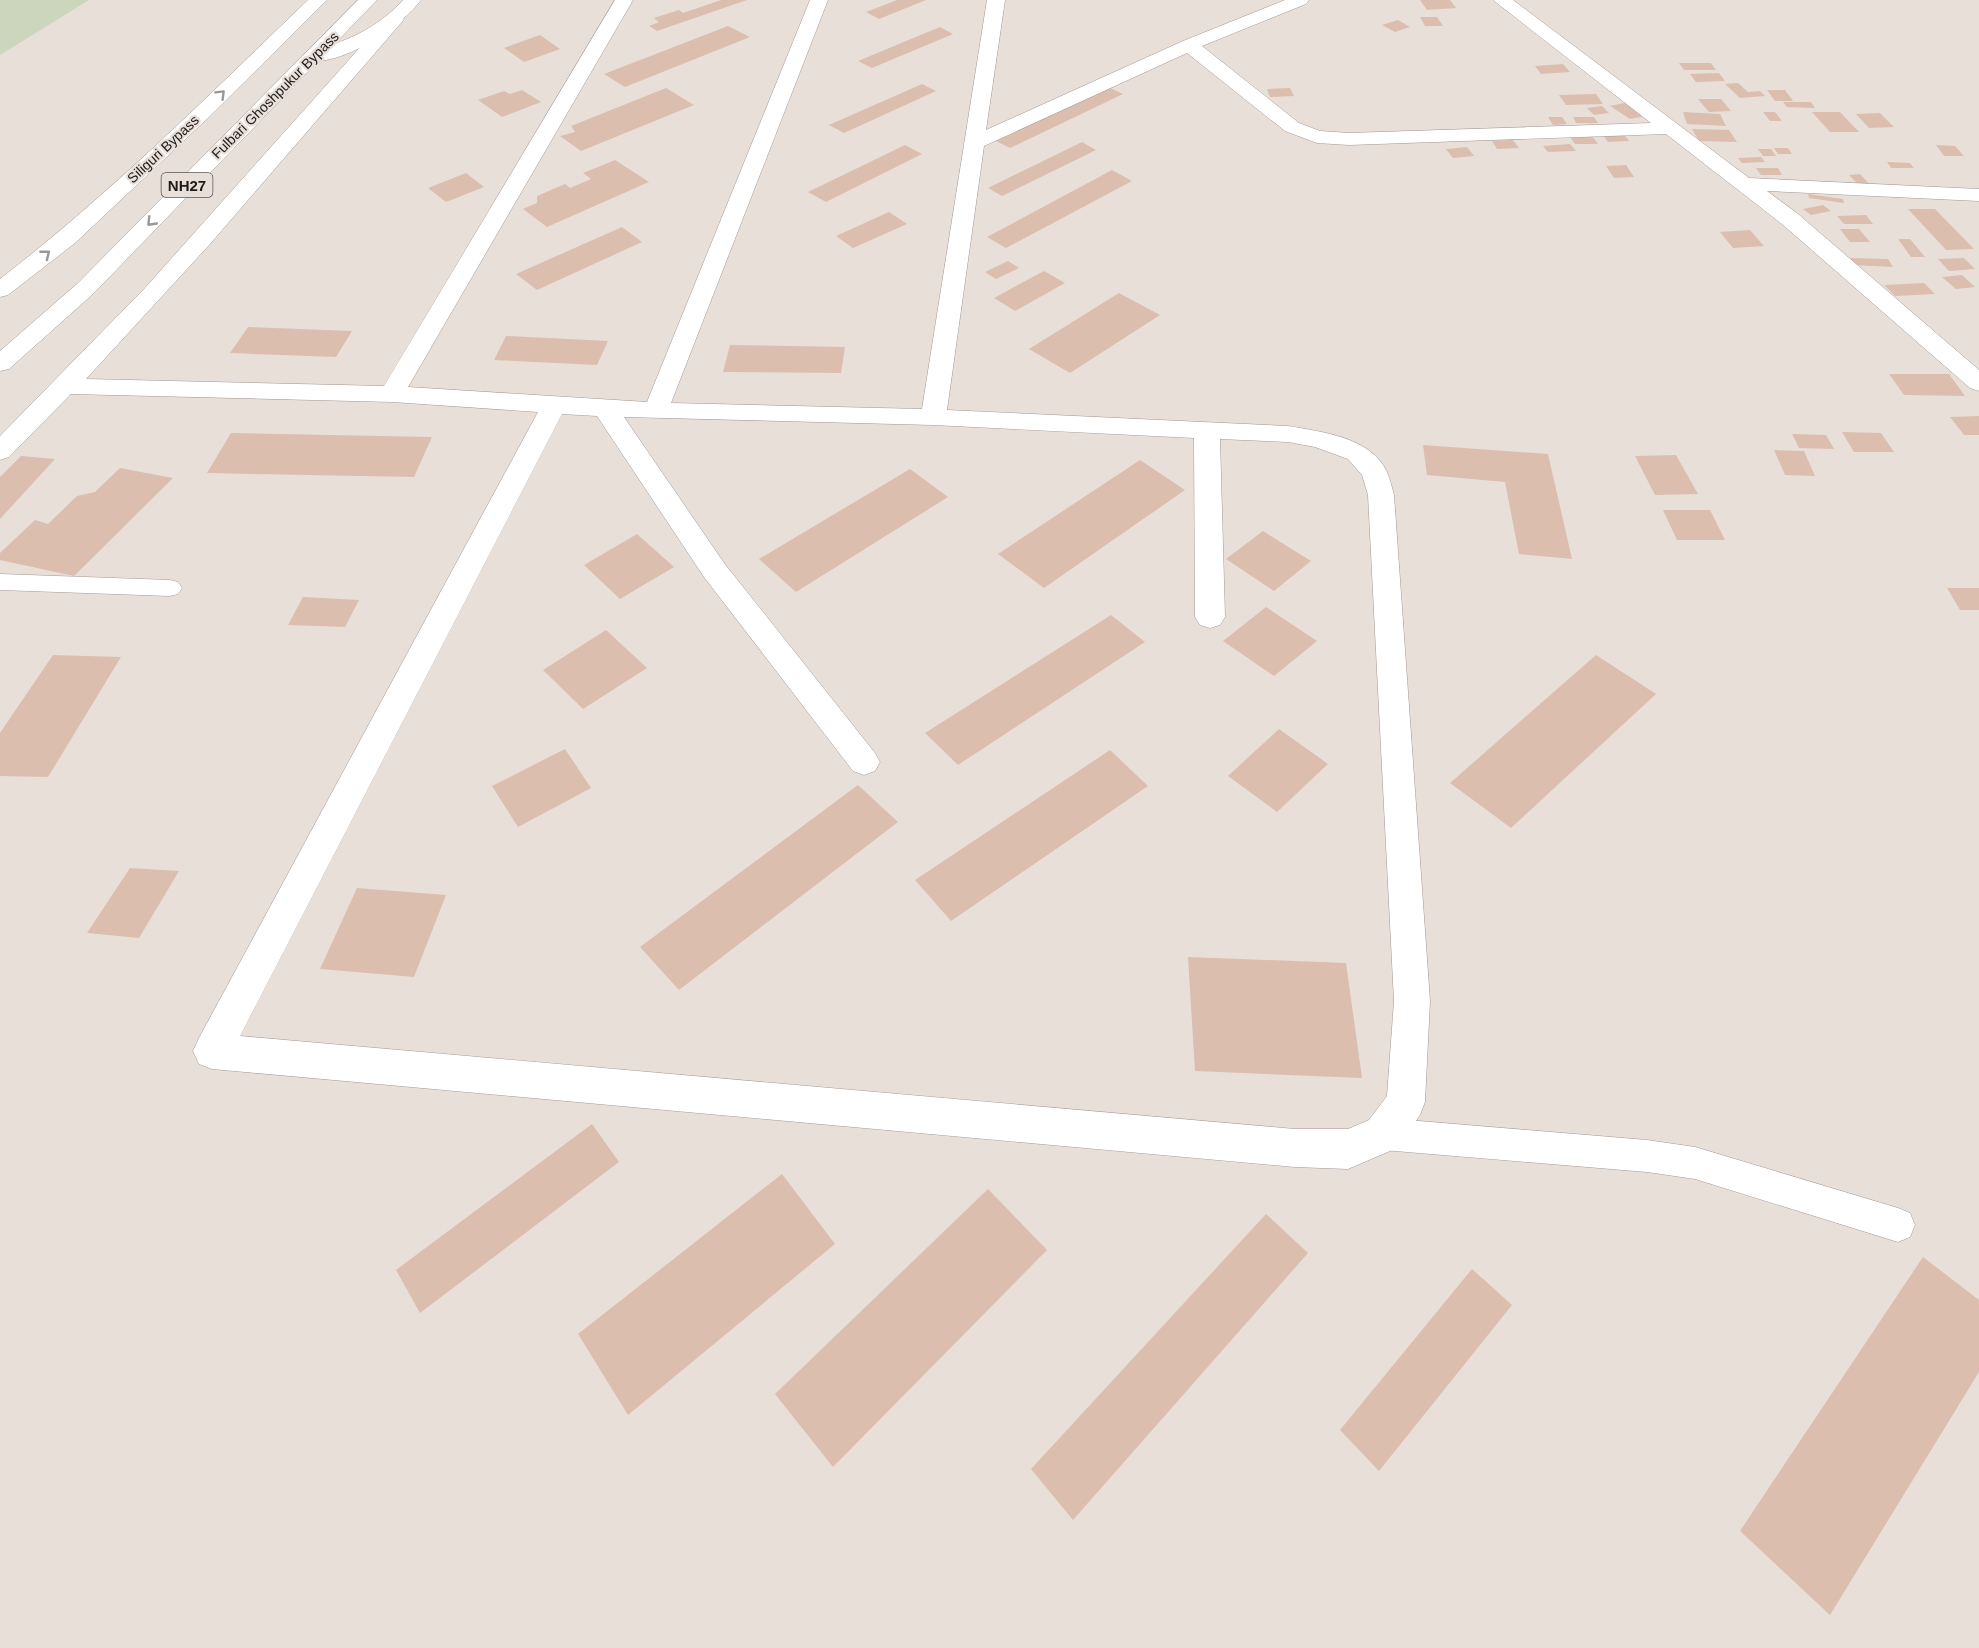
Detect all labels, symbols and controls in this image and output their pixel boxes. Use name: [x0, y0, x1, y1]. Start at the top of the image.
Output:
street label: Fulbari Ghoshpukur Bypass: [208, 28, 342, 162]
one-way arrow: [214, 91, 225, 102]
street label: Siliguri Bypass: [124, 112, 202, 186]
road number: NH27: [162, 173, 213, 197]
one-way arrow: [147, 215, 158, 225]
one-way arrow: [39, 250, 50, 261]

